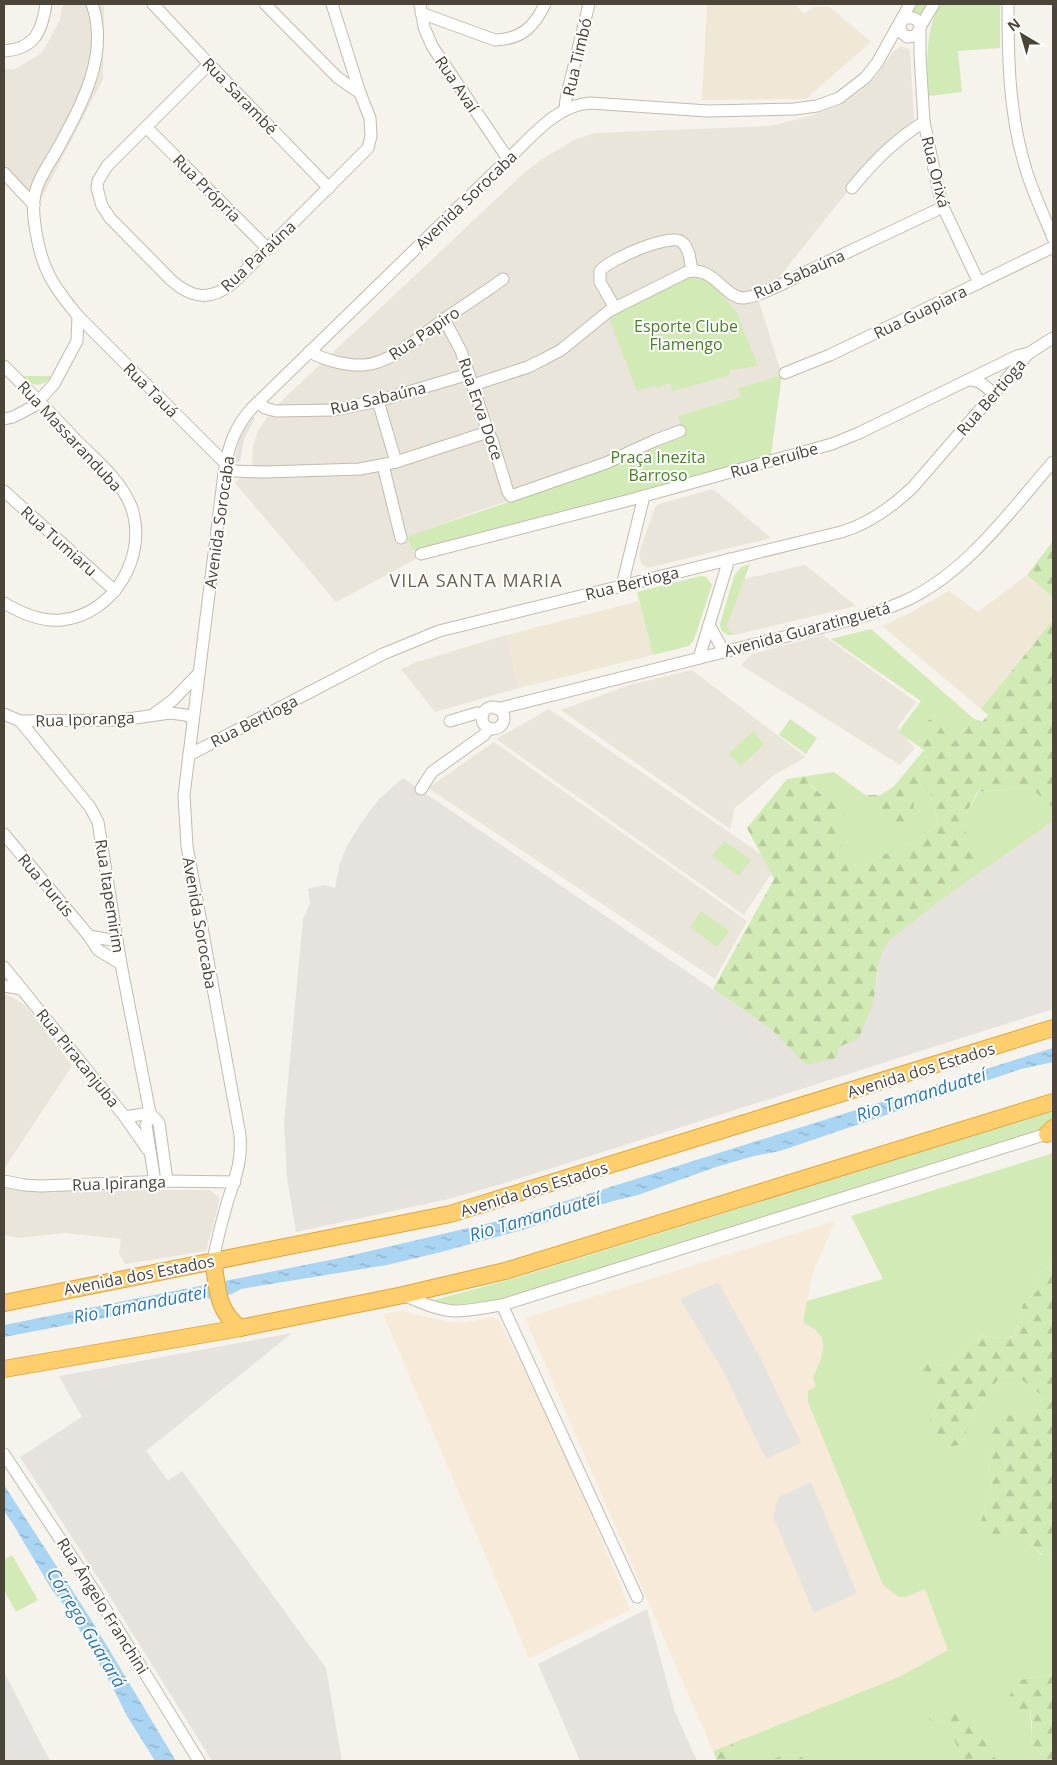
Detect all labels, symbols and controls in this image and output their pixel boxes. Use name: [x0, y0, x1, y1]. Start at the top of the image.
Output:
north arrow: [997, 10, 1047, 60]
text: N: [1003, 13, 1024, 35]
street label: Rua Timbó: [557, 16, 597, 98]
street label: Rua Avaí: [430, 51, 484, 117]
street label: Rua Sarambé: [198, 53, 282, 139]
street label: Rua Orixá: [916, 134, 956, 210]
street label: Avenida Sorocaba: [410, 146, 522, 254]
street label: Rua Própria: [168, 149, 246, 227]
street label: Rua Paraúna: [216, 215, 300, 297]
street label: Rua Sabaúna: [750, 244, 848, 304]
street label: Rua Guapiara: [870, 280, 970, 344]
street label: Rua Papiro: [384, 301, 464, 365]
park label: Esporte Clube Flamengo: [634, 315, 738, 355]
street label: Rua Bertioga: [951, 354, 1031, 440]
street label: Rua Erva Doce: [453, 355, 509, 463]
street label: Rua Tauá: [119, 358, 183, 422]
street label: Rua Massaranduba: [13, 376, 127, 496]
street label: Rua Sabaúna: [328, 376, 428, 420]
street label: Rua Peruíbe: [727, 437, 821, 483]
park label: Praça Inezita Barroso: [610, 446, 706, 486]
street label: Avenida Sorocaba: [199, 454, 239, 590]
street label: Rua Tumiaru: [16, 501, 102, 581]
street label: Rua Bertioga: [583, 561, 681, 605]
district label: VILA SANTA MARIA: [389, 568, 563, 592]
street label: Avenida Guaratinguetá: [721, 596, 893, 662]
street label: Rua Bertioga: [206, 690, 302, 752]
street label: Rua Iporanga: [35, 706, 135, 732]
street label: Rua Itapemirim: [90, 838, 130, 954]
street label: Rua Purús: [13, 849, 79, 921]
street label: Avenida Sorocaba: [178, 855, 222, 991]
street label: Rua Piracanjuba: [31, 1004, 125, 1112]
street label: Avenida dos Estados: [845, 1037, 997, 1103]
water label: Rio Tamanduateí: [853, 1061, 991, 1126]
street label: Avenida dos Estados: [458, 1156, 610, 1222]
street label: Rua Ipiranga: [72, 1170, 166, 1196]
water label: Rio Tamanduateí: [466, 1185, 605, 1246]
street label: Avenida dos Estados: [62, 1250, 216, 1300]
water label: Rio Tamanduateí: [71, 1279, 211, 1329]
street label: Rua Ângelo Franchini: [52, 1534, 154, 1678]
water label: Córrego Guarará: [42, 1563, 132, 1692]

